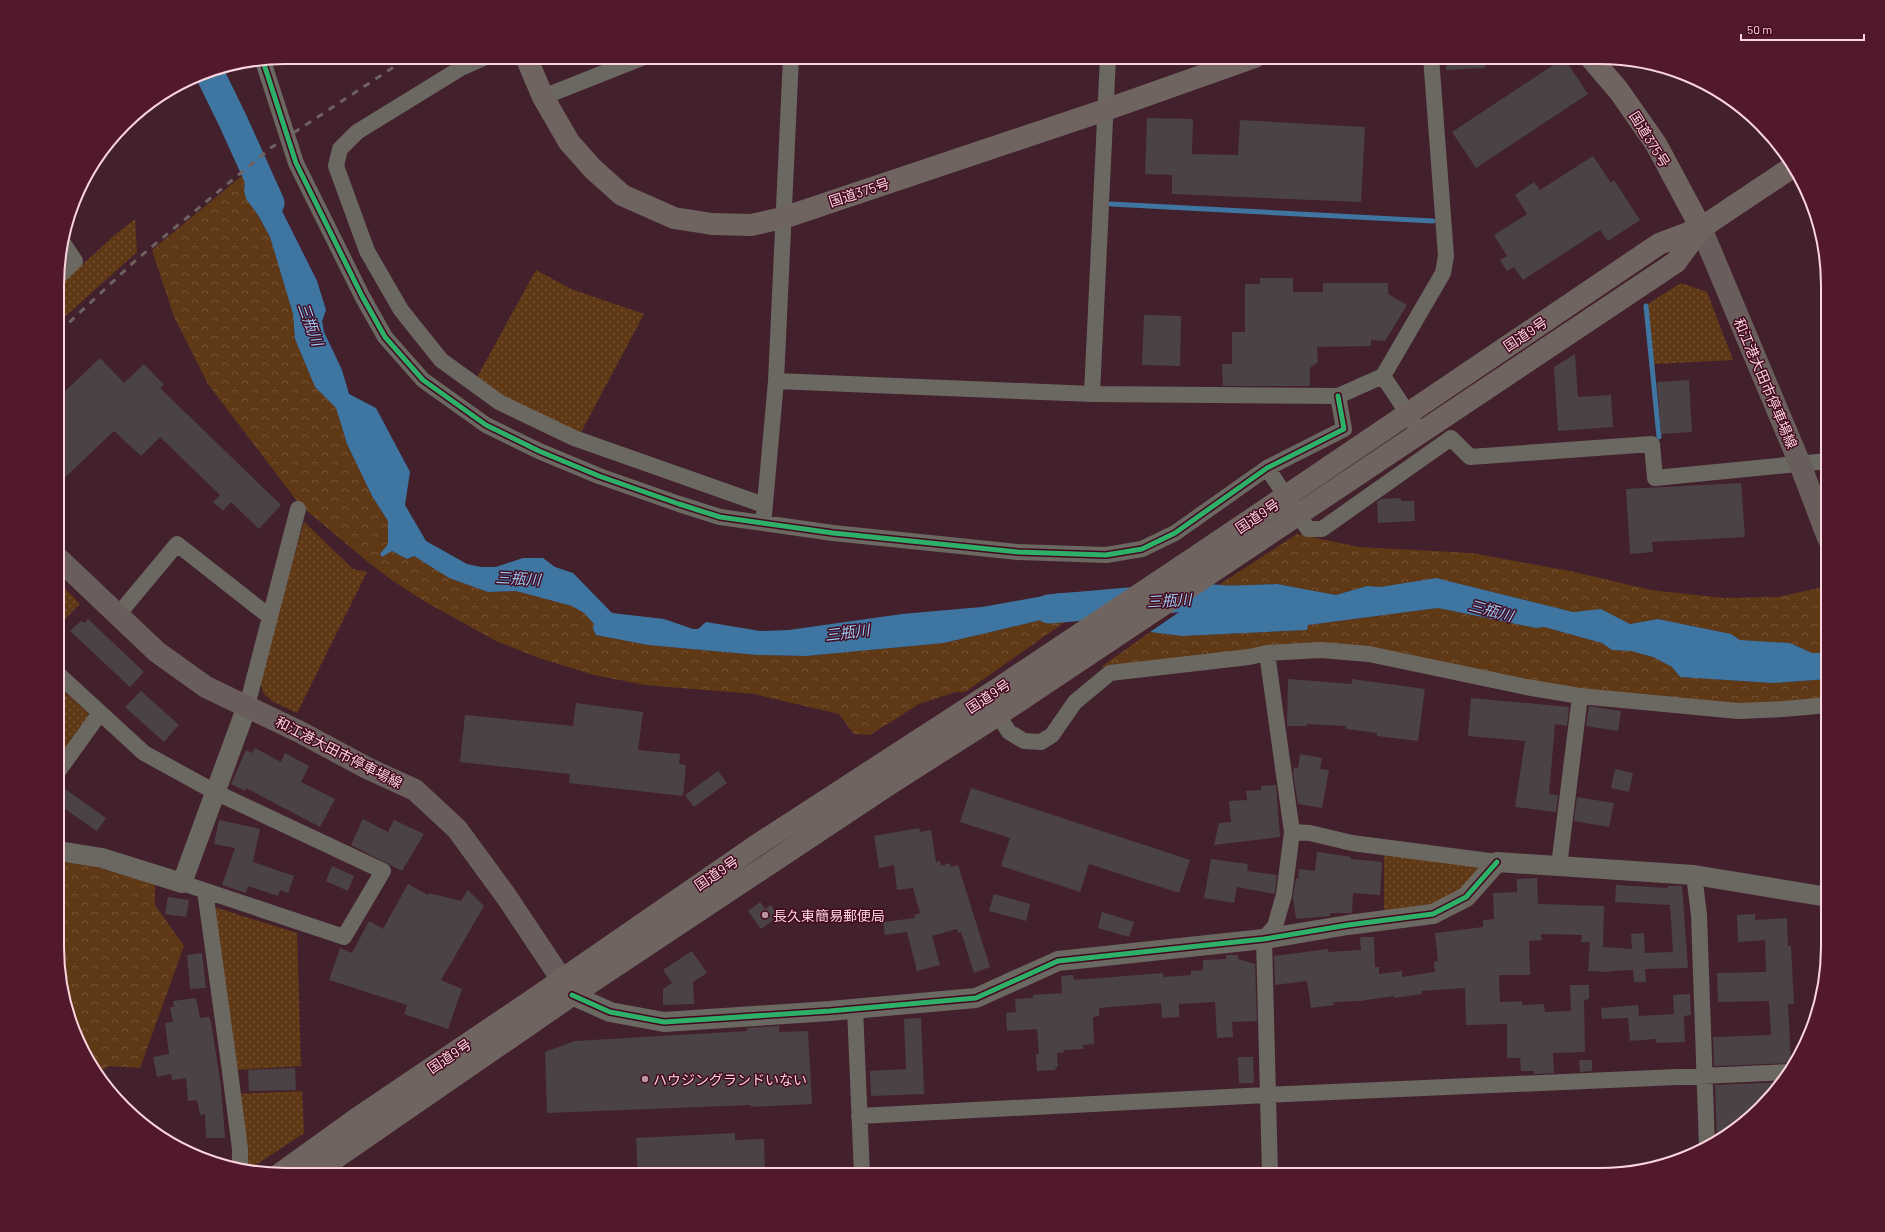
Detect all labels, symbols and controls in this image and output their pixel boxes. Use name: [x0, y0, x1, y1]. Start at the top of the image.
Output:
scale bar: [1741, 16, 1864, 42]
text: 50 m: [1747, 22, 1772, 36]
street label: 国道375号: [1626, 108, 1674, 170]
street label: 国道375号: [826, 174, 892, 210]
water label: 三瓶川: [295, 300, 328, 350]
street label: 国道9号: [1500, 313, 1550, 355]
street label: 和江港大田市停車場線: [1731, 315, 1801, 451]
street label: 国道9号: [1232, 495, 1282, 537]
water label: 三瓶川: [495, 568, 543, 588]
water label: 三瓶川: [1146, 590, 1194, 610]
water label: 三瓶川: [1467, 595, 1517, 625]
water label: 三瓶川: [824, 620, 872, 644]
street label: 国道9号: [963, 675, 1013, 717]
street label: 和江港大田市停車場線: [273, 713, 405, 791]
street label: 国道9号: [691, 852, 741, 894]
place label: 長久東簡易郵便局: [773, 907, 885, 924]
marker: 長久東簡易郵便局: [760, 910, 770, 920]
street label: 国道9号: [424, 1035, 474, 1077]
place label: ハウジングランドいない: [653, 1071, 807, 1088]
marker: ハウジングランドいない: [640, 1074, 650, 1084]

